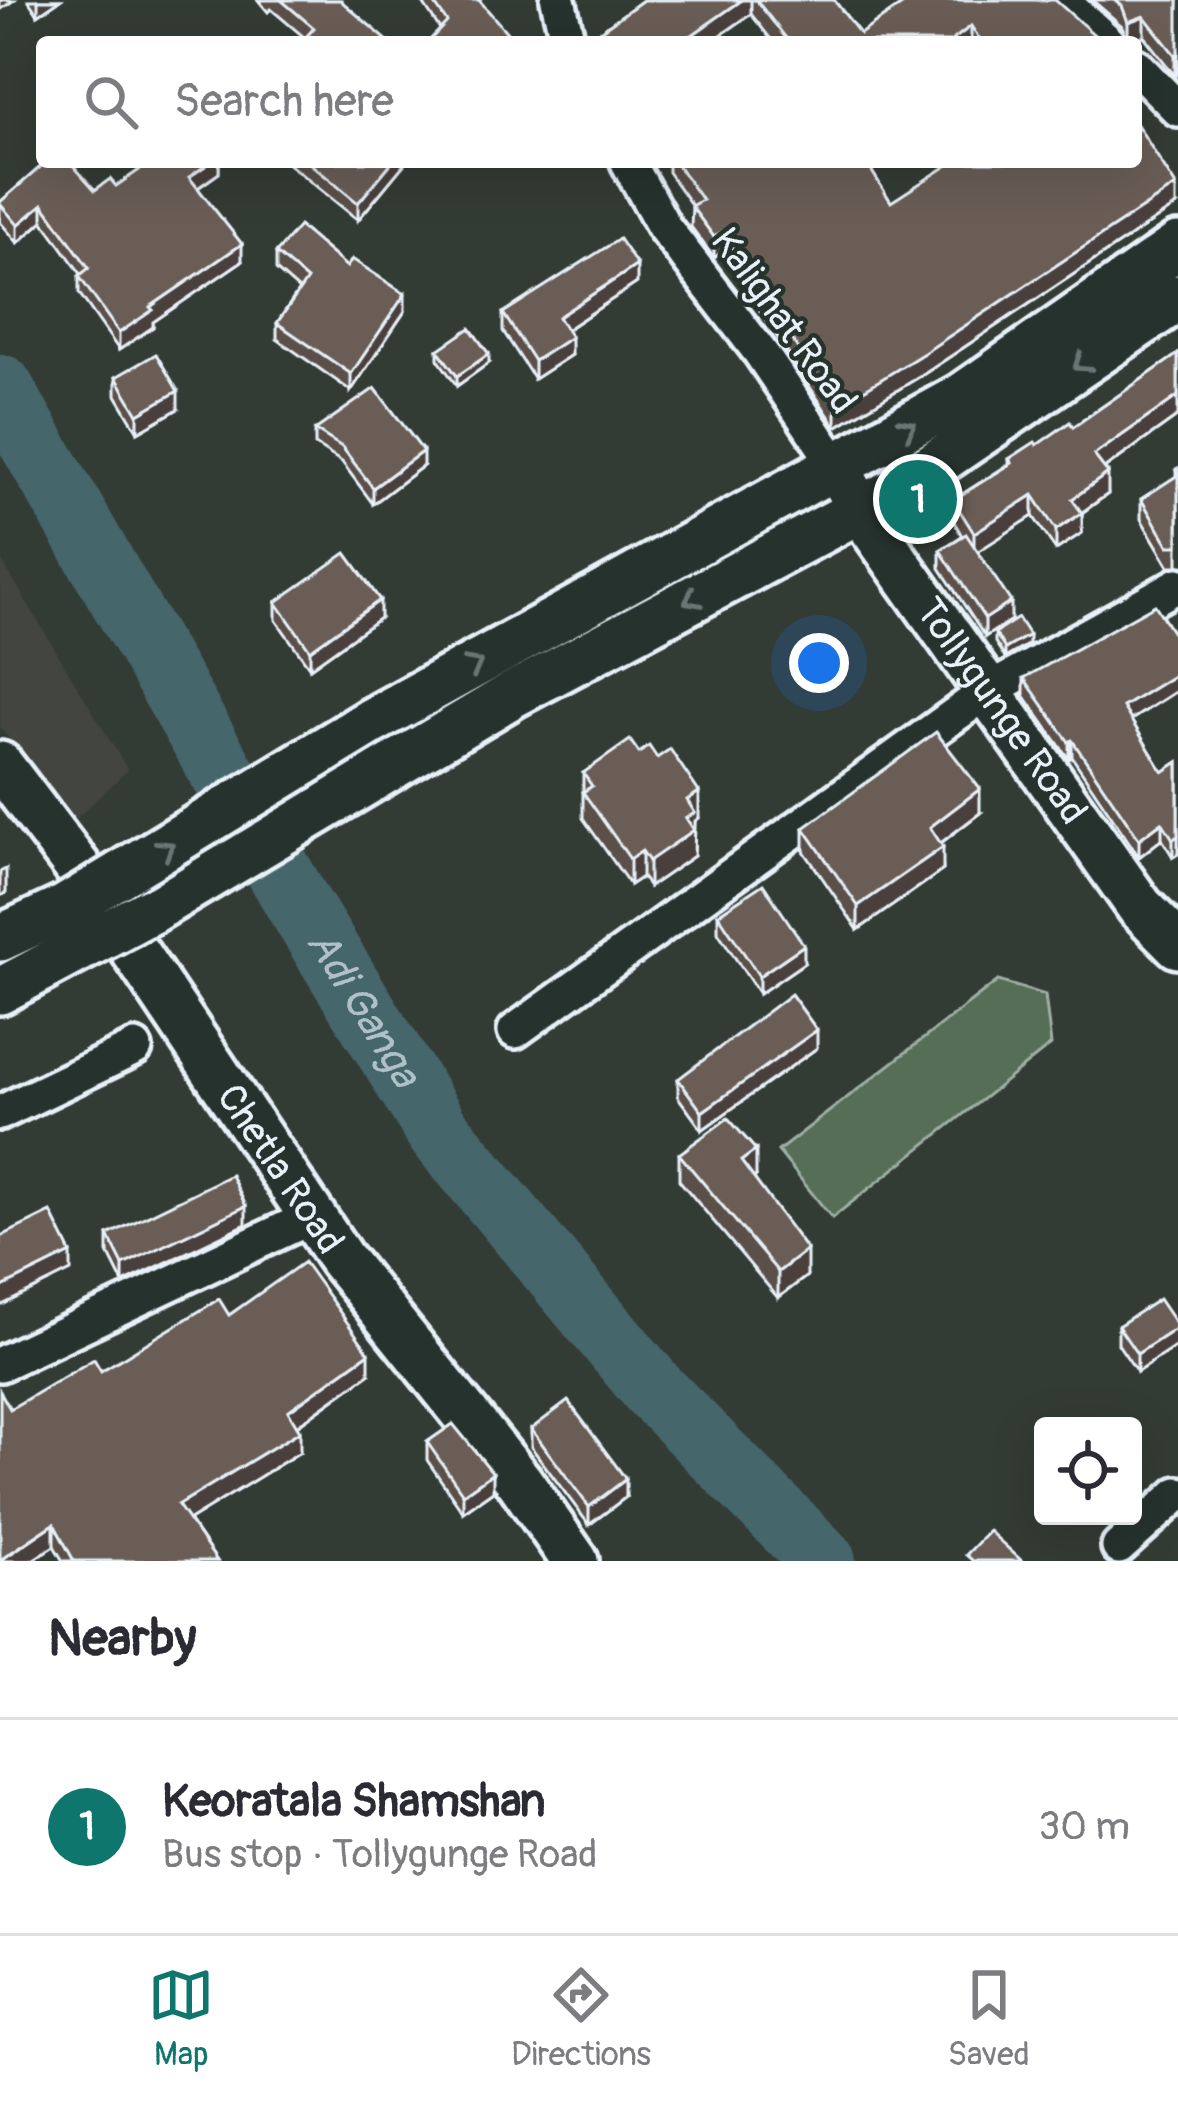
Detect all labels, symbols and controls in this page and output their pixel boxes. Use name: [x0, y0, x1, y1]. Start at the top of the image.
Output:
search box: [36, 36, 1142, 168]
icon: search: [78, 69, 144, 135]
text: Search here: [174, 74, 394, 130]
street label: Kalighat Road: [700, 218, 868, 424]
one-way arrow: [1073, 350, 1095, 372]
one-way arrow: [895, 418, 916, 441]
pin: 1: [879, 454, 957, 544]
one-way arrow: [683, 585, 705, 608]
street label: Tollygunge Road: [905, 588, 1098, 833]
your location: [789, 633, 849, 693]
one-way arrow: [462, 656, 483, 679]
one-way arrow: [153, 840, 175, 862]
water label: Adi Ganga: [295, 921, 432, 1099]
street label: Chetla Road: [206, 1075, 355, 1263]
map controls: [1034, 1417, 1142, 1525]
button: locate: [1034, 1417, 1142, 1525]
text: Nearby: [48, 1607, 196, 1671]
text: Keoratala Shamshan: [162, 1774, 545, 1830]
text: 1: [79, 1802, 95, 1851]
text: 30 m: [1039, 1802, 1130, 1851]
text: Bus stop · Tollygunge Road: [162, 1830, 597, 1879]
tab: Map: [148, 1962, 214, 2075]
tab: Directions: [511, 1962, 651, 2075]
tab: Saved: [948, 1962, 1030, 2075]

